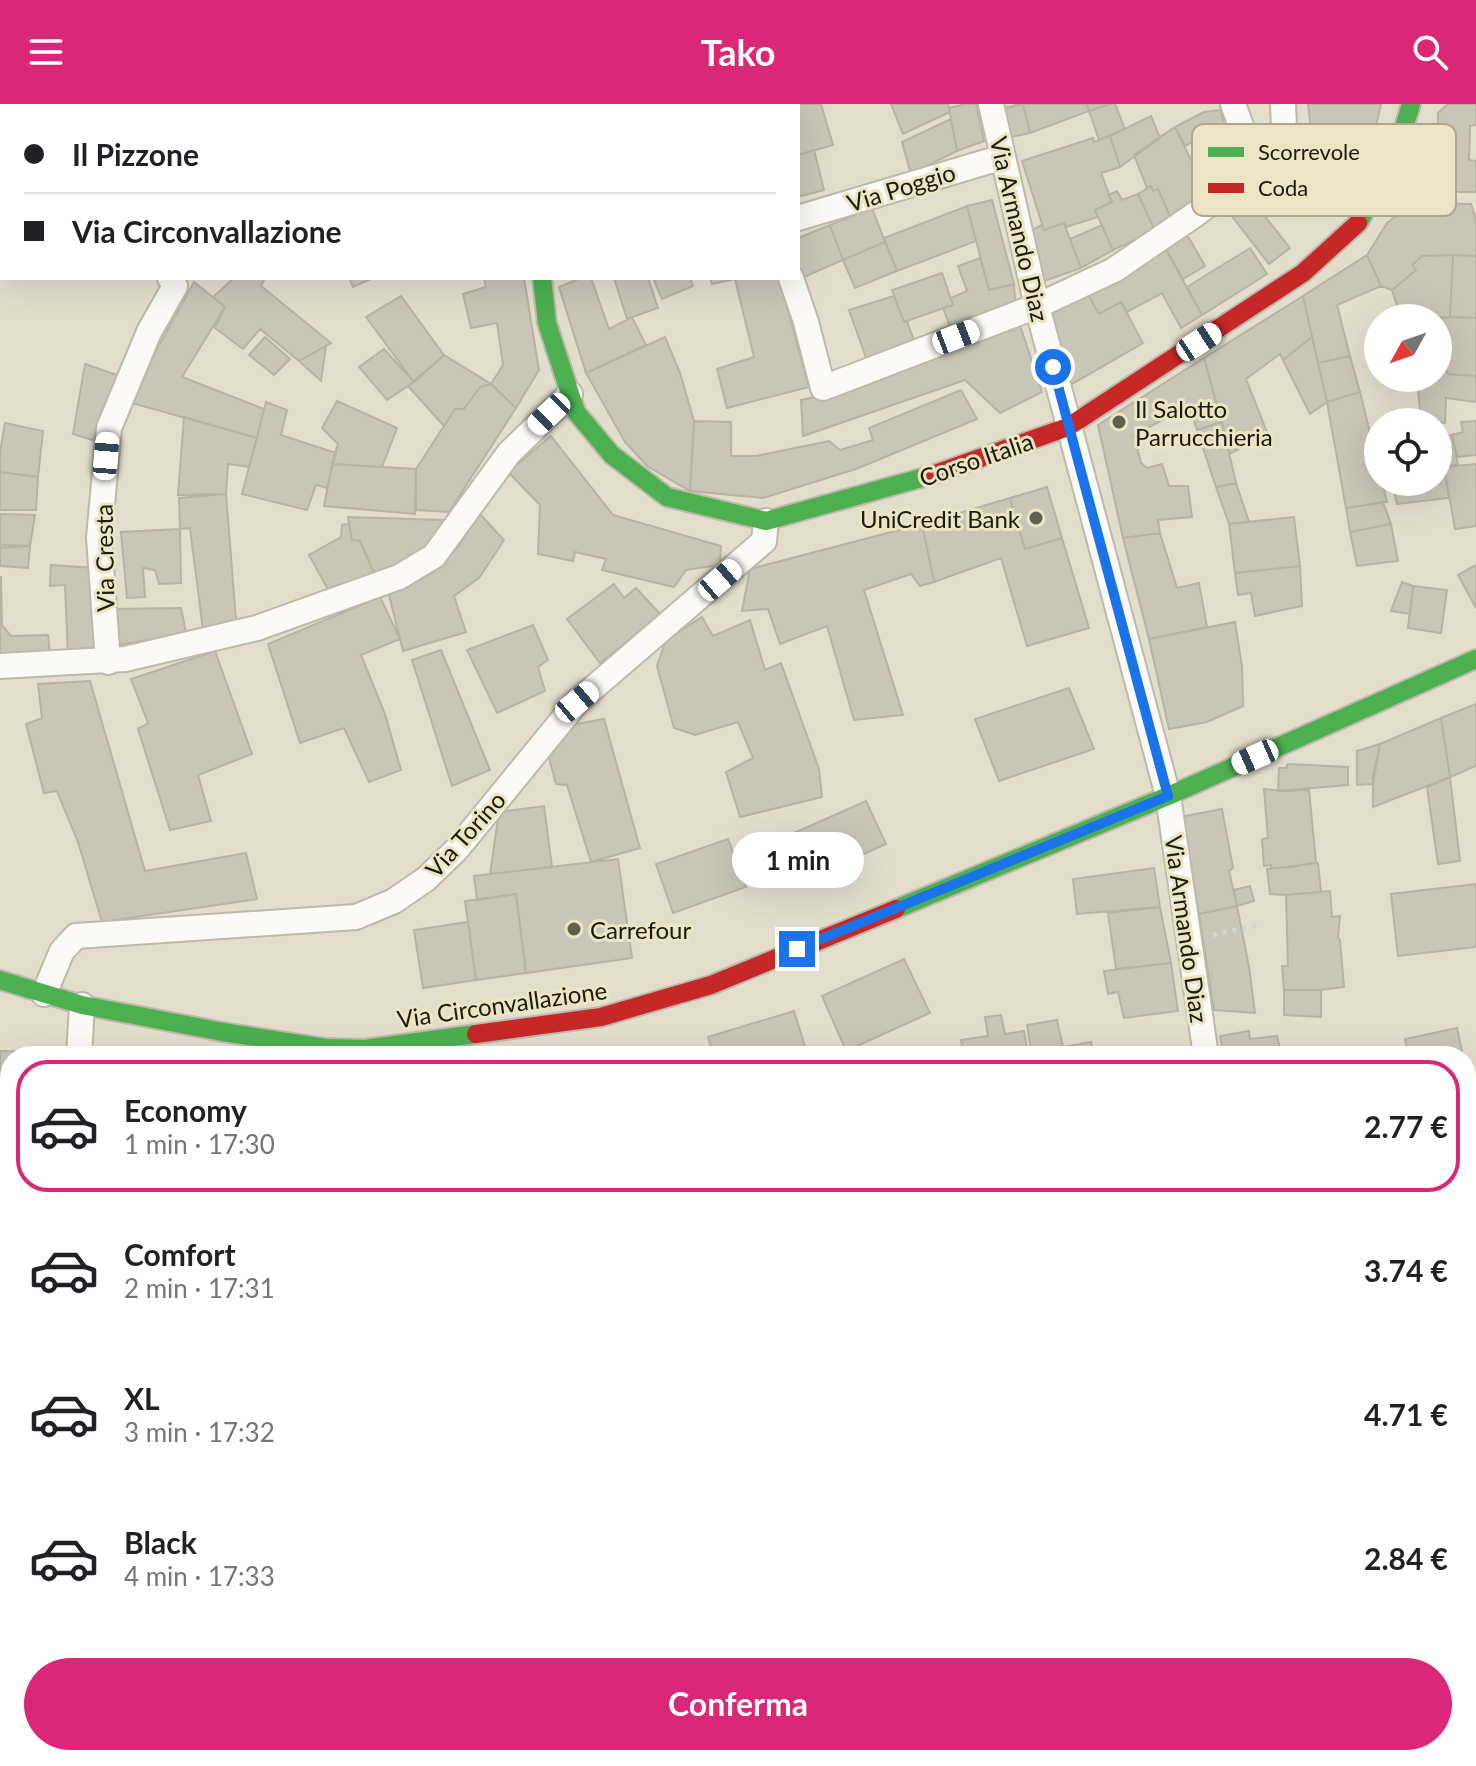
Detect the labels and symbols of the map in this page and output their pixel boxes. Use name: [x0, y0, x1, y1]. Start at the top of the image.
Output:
legend: [1192, 124, 1456, 216]
street label: Via Armando Diaz: [985, 134, 1055, 324]
text: Scorrevole: [1258, 138, 1360, 165]
street label: Via Poggio: [843, 157, 959, 217]
text: Coda: [1258, 174, 1308, 201]
north arrow: [1364, 304, 1452, 392]
car: [929, 317, 983, 357]
car: [1172, 319, 1226, 365]
route start: [1035, 349, 1071, 385]
car: [523, 389, 575, 439]
place label: Il Salotto Parrucchieria: [1135, 394, 1273, 451]
marker: Il Salotto Parrucchieria: [1110, 413, 1128, 431]
street label: Corso Italia: [915, 426, 1037, 492]
car: [92, 431, 120, 481]
street label: Via Cresta: [89, 504, 119, 612]
place label: UniCredit Bank: [860, 504, 1021, 533]
marker: UniCredit Bank: [1027, 509, 1045, 527]
car: [694, 555, 746, 605]
car: [551, 677, 603, 727]
car: [1228, 736, 1282, 778]
street label: Via Torino: [419, 785, 511, 883]
callout: 1 min: [731, 833, 863, 889]
street label: Via Armando Diaz: [1159, 833, 1215, 1025]
place label: Carrefour: [590, 915, 691, 944]
marker: Carrefour: [565, 920, 583, 938]
route end: [779, 931, 815, 967]
street label: Via Circonvallazione: [395, 975, 609, 1033]

